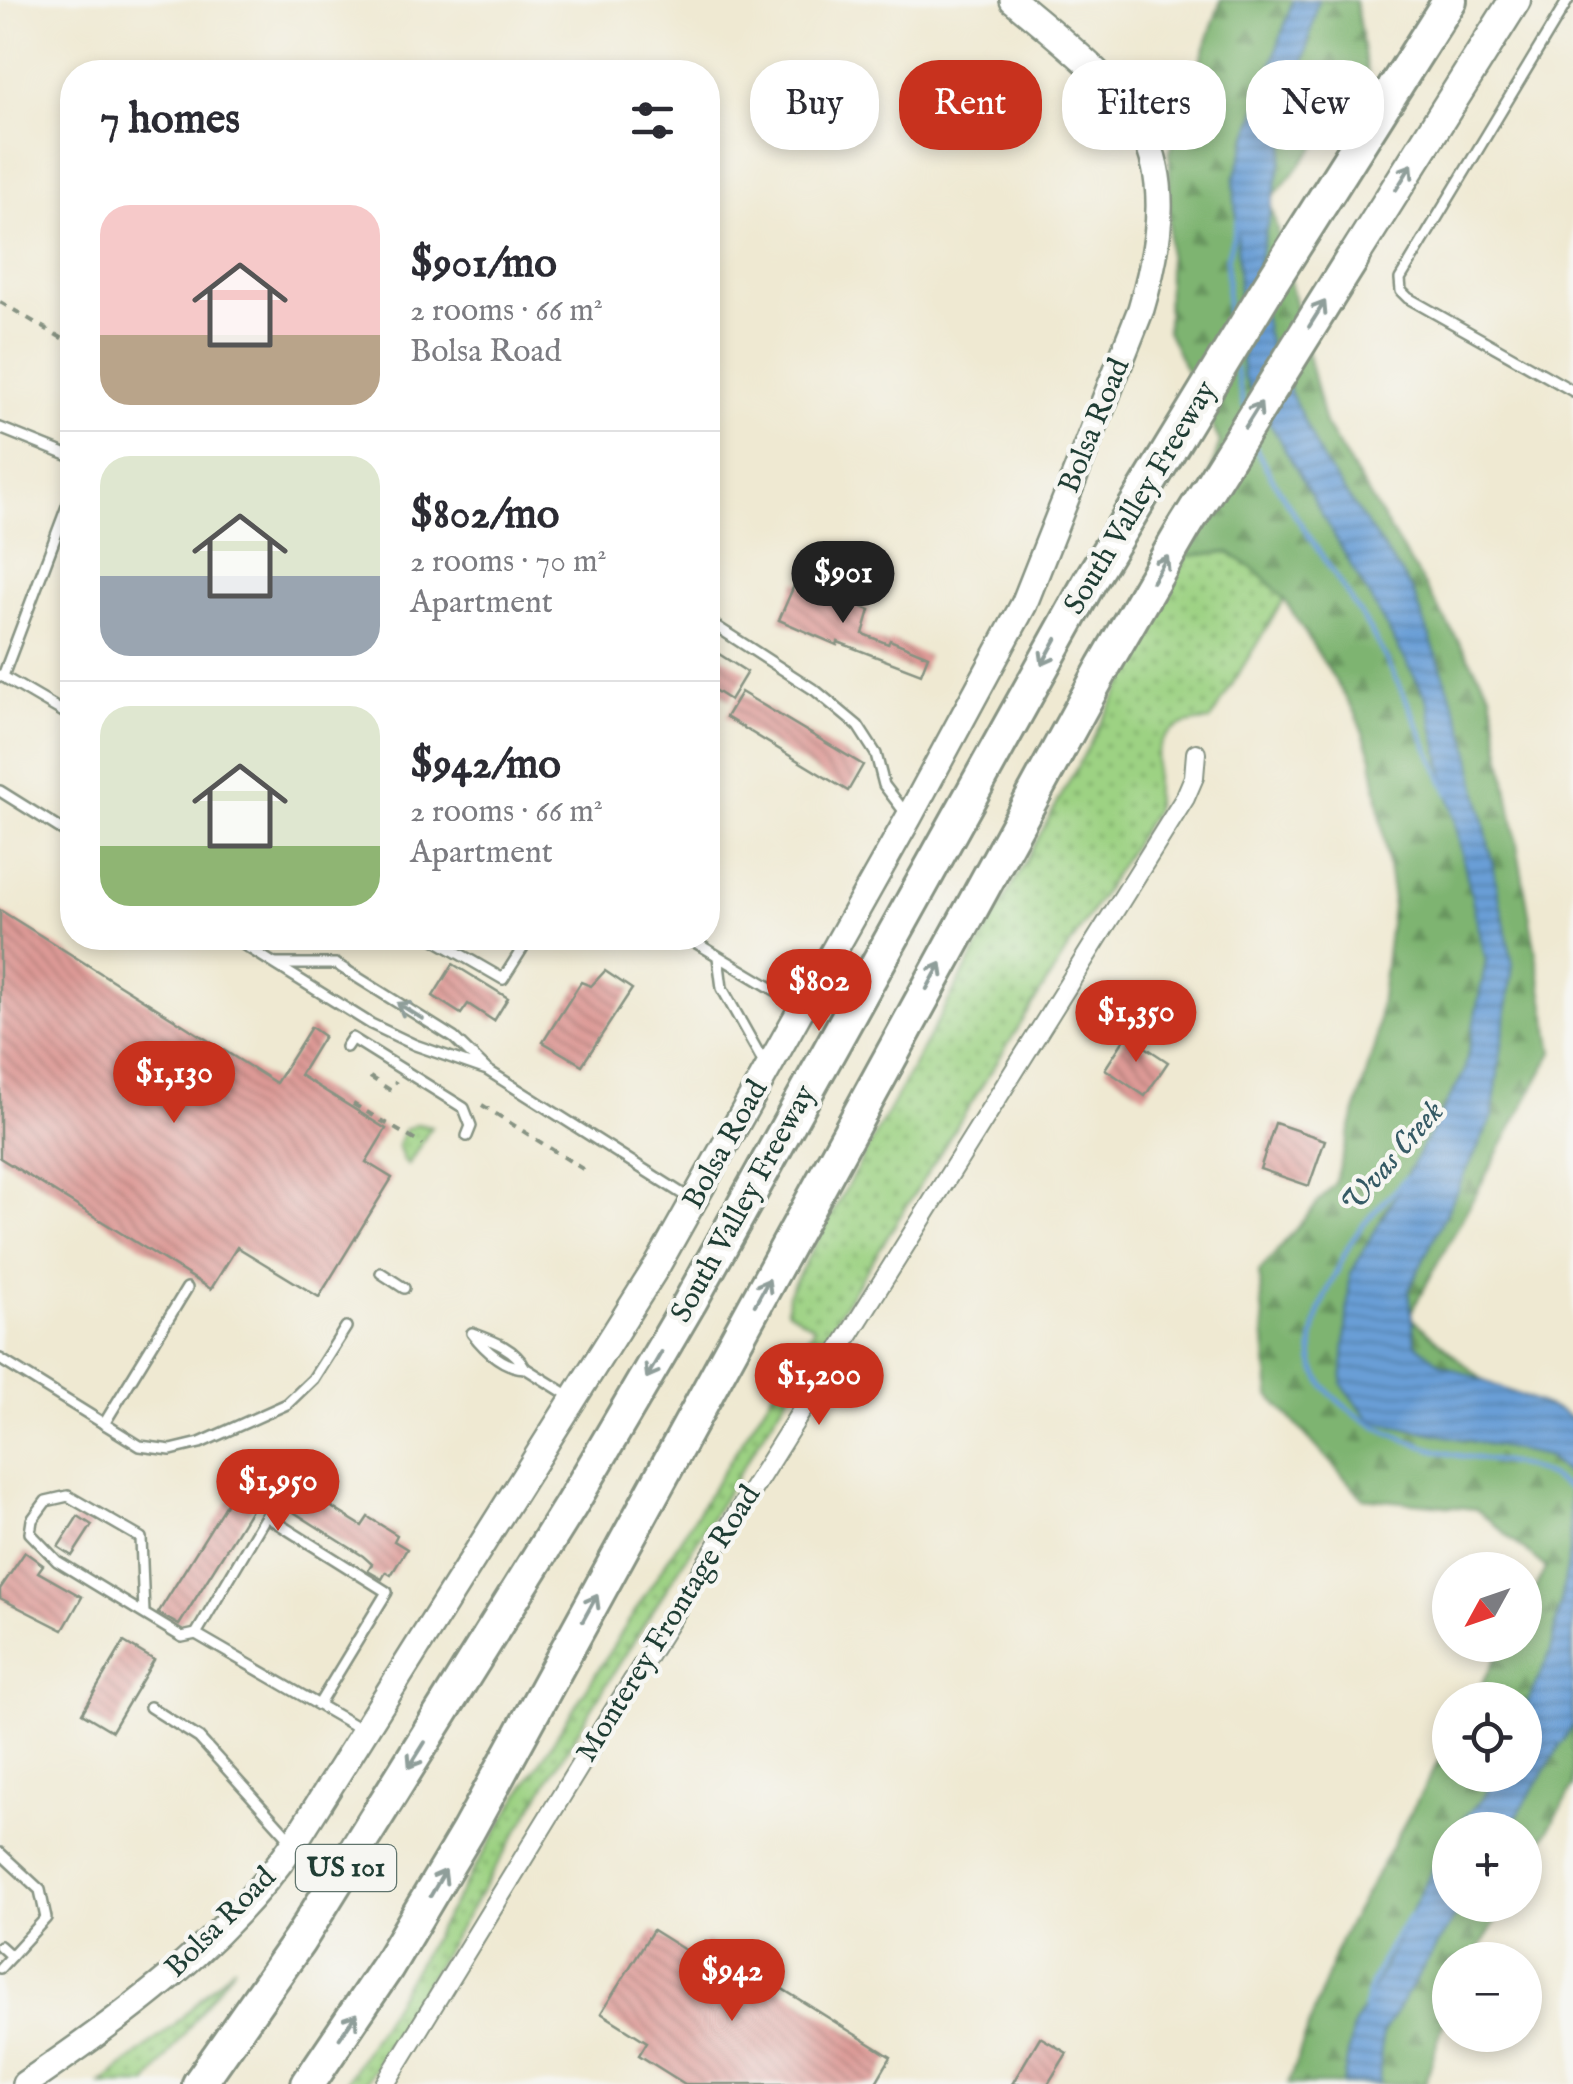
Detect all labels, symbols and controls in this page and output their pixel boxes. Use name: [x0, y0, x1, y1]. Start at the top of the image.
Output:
chip: Buy: [750, 60, 879, 150]
chip: Rent: [899, 60, 1042, 150]
chip: Filters: [1062, 60, 1226, 150]
chip: New: [1246, 60, 1384, 150]
icon: filters: [625, 93, 680, 148]
text: 7 homes: [100, 94, 240, 147]
one-way arrow: [1393, 163, 1414, 192]
text: $901/mo: [410, 238, 557, 291]
icon: home: [180, 245, 300, 365]
text: 2 rooms · 66 m²: [410, 291, 603, 332]
one-way arrow: [1307, 300, 1328, 328]
text: Bolsa Road: [410, 332, 561, 373]
street label: Bolsa Road: [1051, 352, 1140, 499]
street label: South Valley Freeway: [1056, 374, 1226, 622]
one-way arrow: [1243, 402, 1264, 430]
text: $802/mo: [410, 489, 559, 542]
icon: home: [180, 496, 300, 616]
pin: $901: [784, 541, 902, 626]
text: 2 rooms · 70 m²: [410, 542, 607, 583]
text: $901: [813, 553, 873, 594]
one-way arrow: [1150, 555, 1170, 584]
text: Apartment: [410, 583, 553, 624]
one-way arrow: [1039, 637, 1059, 666]
text: $942/mo: [410, 739, 561, 792]
icon: home: [180, 746, 300, 866]
text: 2 rooms · 66 m²: [410, 792, 603, 833]
text: Apartment: [410, 833, 553, 874]
pin: $802: [760, 949, 878, 1034]
text: $802: [789, 961, 850, 1002]
one-way arrow: [925, 961, 944, 991]
pin: $1,350: [1055, 980, 1217, 1065]
text: $1,350: [1097, 992, 1175, 1033]
one-way arrow: [396, 1000, 425, 1021]
pin: $1,130: [93, 1041, 255, 1126]
text: $1,130: [135, 1053, 213, 1094]
street label: Bolsa Road: [675, 1073, 778, 1216]
street label: South Valley Freeway: [663, 1078, 825, 1330]
water label: Uvas Creek: [1332, 1092, 1454, 1224]
one-way arrow: [752, 1277, 772, 1307]
pin: $1,200: [738, 1343, 900, 1428]
one-way arrow: [644, 1350, 664, 1379]
text: $1,200: [777, 1355, 861, 1396]
pin: $1,950: [197, 1449, 359, 1534]
text: $1,950: [238, 1461, 318, 1502]
street label: Monterey Frontage Road: [568, 1478, 770, 1769]
north arrow: [1432, 1552, 1542, 1662]
map controls: [1432, 1552, 1542, 2052]
one-way arrow: [580, 1594, 600, 1623]
button: locate: [1432, 1682, 1542, 1792]
one-way arrow: [407, 1740, 427, 1769]
button: +: [1432, 1812, 1542, 1922]
road number: US 101: [296, 1845, 396, 1891]
street label: Bolsa Road: [157, 1859, 285, 1987]
one-way arrow: [428, 1869, 448, 1899]
pin: $942: [673, 1939, 791, 2024]
button: −: [1432, 1942, 1542, 2052]
text: $942: [701, 1951, 763, 1992]
one-way arrow: [337, 2012, 358, 2040]

